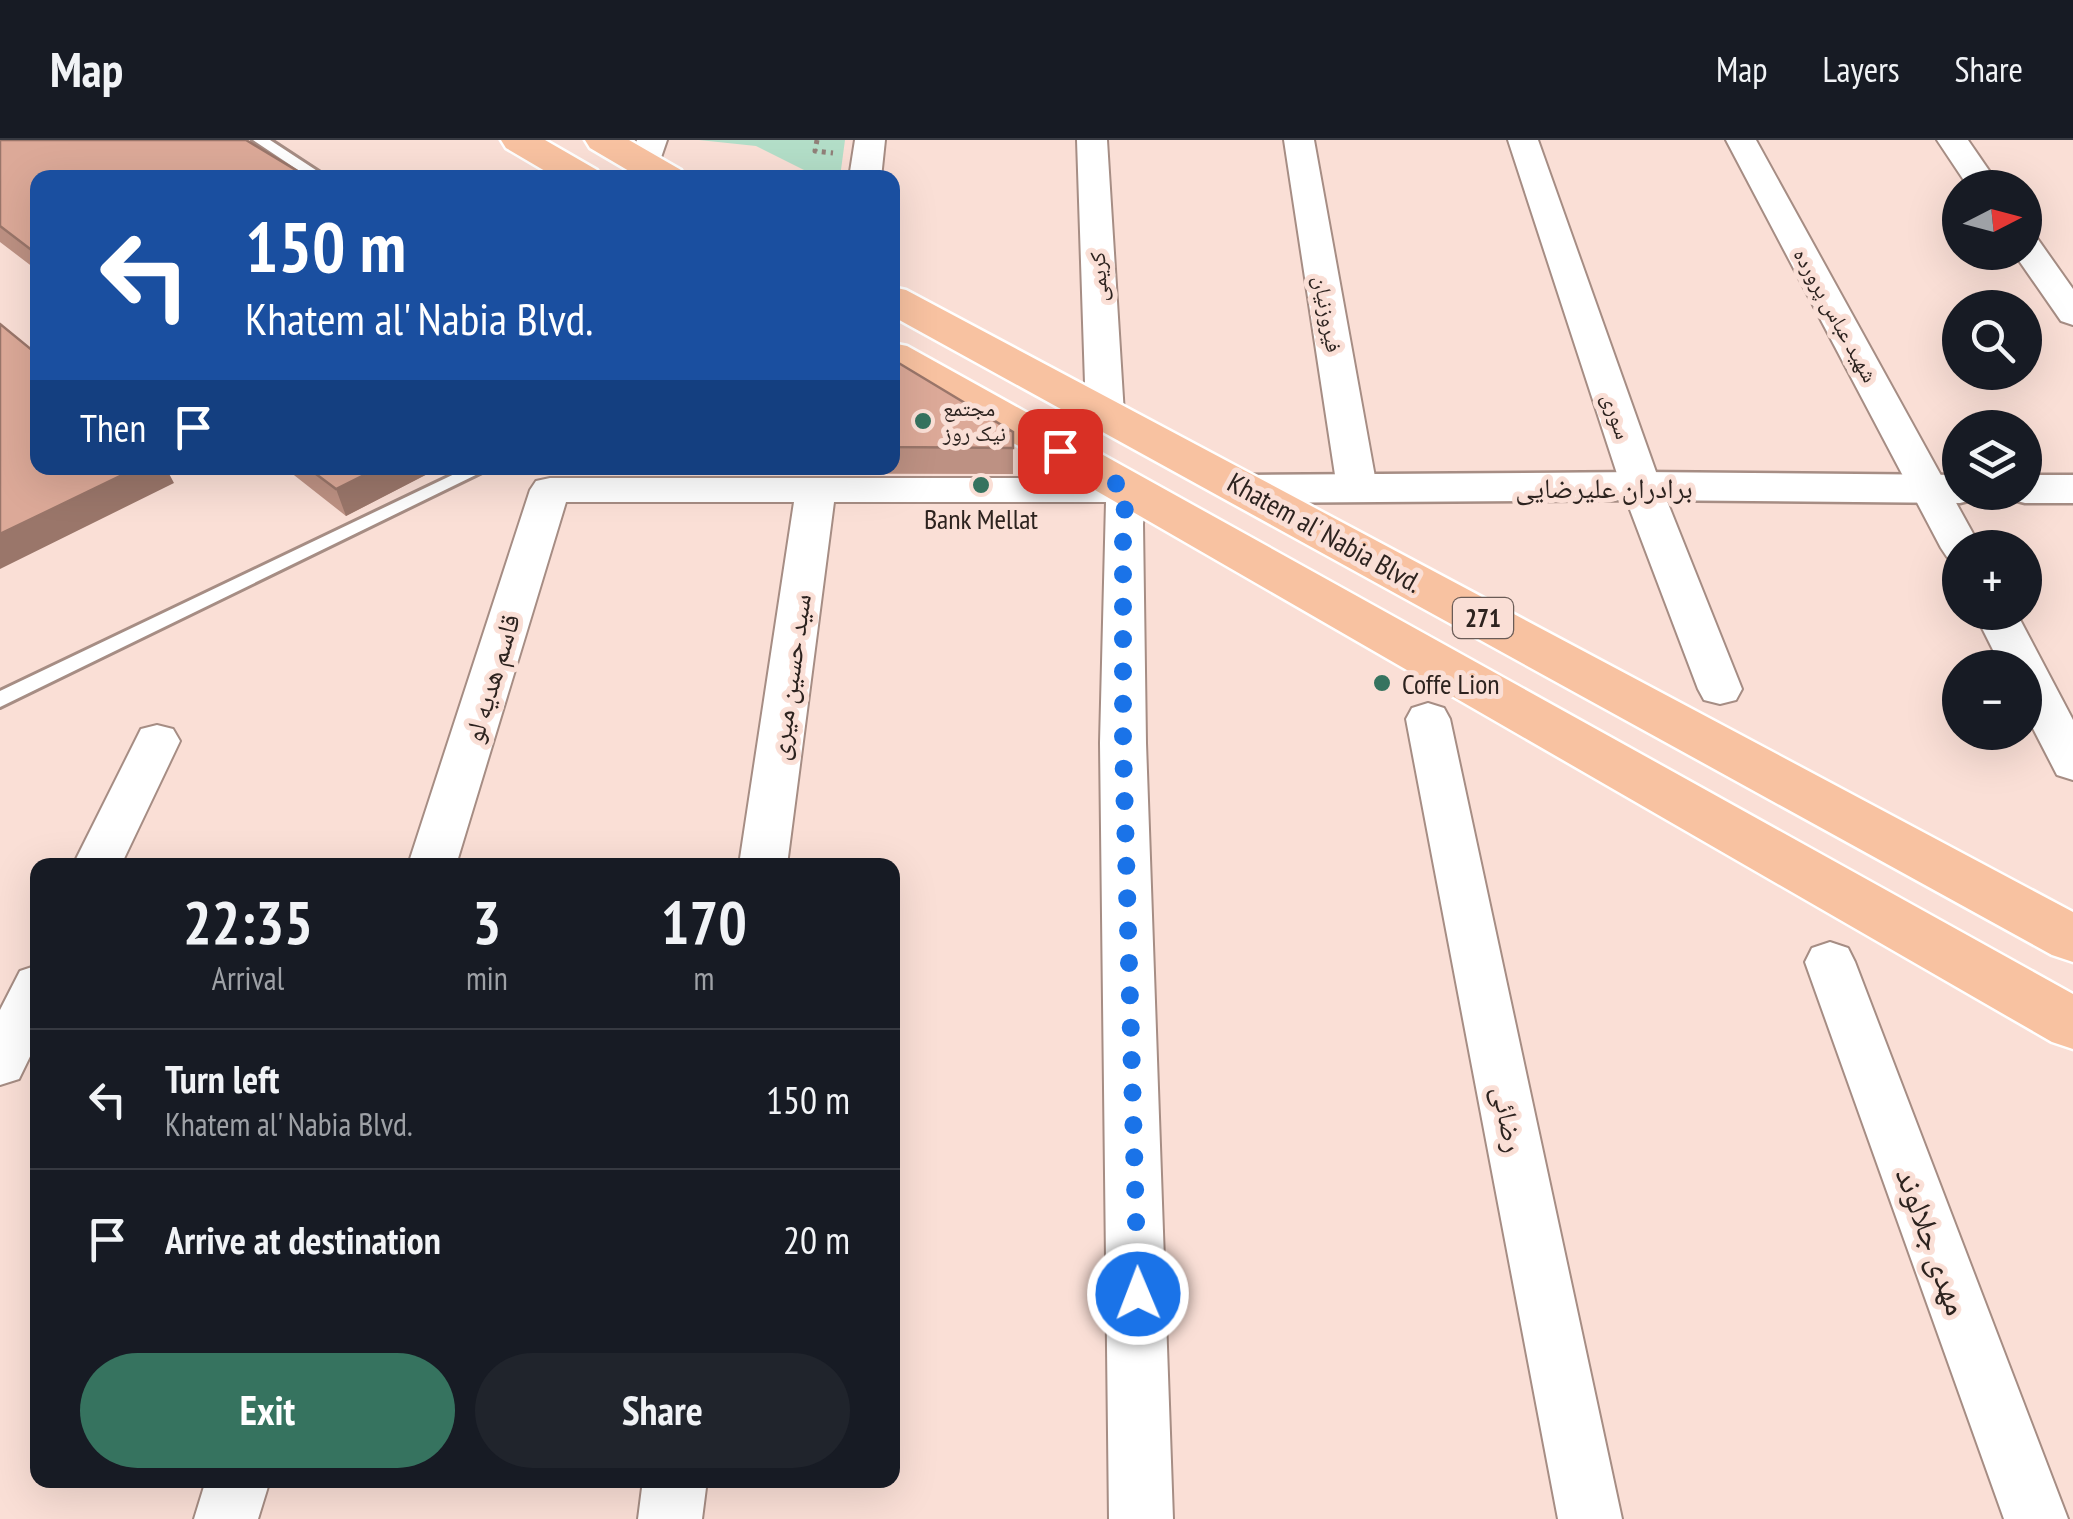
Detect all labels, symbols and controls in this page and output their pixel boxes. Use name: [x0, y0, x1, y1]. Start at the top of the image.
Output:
text: Map: [50, 38, 123, 100]
text: Map: [1716, 46, 1767, 92]
text: Layers: [1822, 46, 1900, 92]
text: Share: [1955, 46, 2023, 92]
north arrow: [1942, 170, 2042, 270]
map controls: [1942, 170, 2042, 750]
text: 150 m: [245, 201, 406, 291]
icon: left: [80, 210, 210, 340]
street label: شهید عباس پرورده: [1787, 243, 1884, 387]
street label: کریمی: [1083, 251, 1113, 303]
street label: فیروزنیان: [1308, 274, 1348, 354]
text: Khatem al' Nabia Blvd.: [245, 289, 593, 347]
button: search: [1942, 290, 2042, 390]
street label: سوری: [1596, 389, 1638, 443]
place label: مجتمع نیک‌ روز: [942, 394, 1006, 447]
icon: arrive: [166, 400, 221, 455]
text: Then: [80, 403, 146, 452]
pin: [1018, 409, 1103, 494]
marker: مجتمع نیک‌ روز: [912, 410, 934, 432]
button: layers: [1942, 410, 2042, 510]
icon: arrive: [1033, 424, 1088, 479]
street label: Khatem al' Nabia Blvd.: [1221, 463, 1429, 601]
street label: برادران علیرضایی: [1515, 469, 1693, 506]
marker: Bank Mellat: [970, 474, 992, 496]
place label: Bank Mellat: [924, 500, 1038, 537]
button: +: [1942, 530, 2042, 630]
street label: سید حسین میری: [759, 591, 819, 763]
road number: 271: [1453, 598, 1513, 638]
street label: قاسم هدیه لو: [454, 609, 529, 747]
button: −: [1942, 650, 2042, 750]
place label: Coffe Lion: [1402, 665, 1500, 702]
marker: Coffe Lion: [1371, 672, 1393, 694]
text: 22:35: [183, 883, 313, 961]
text: 3: [473, 883, 501, 961]
text: 170: [661, 883, 747, 961]
text: Arrival: [212, 957, 284, 999]
text: min: [466, 957, 508, 999]
text: m: [693, 957, 714, 999]
text: Turn left: [165, 1054, 279, 1103]
icon: left: [80, 1072, 135, 1127]
text: 150 m: [766, 1075, 850, 1124]
street label: رضائی: [1484, 1083, 1534, 1155]
text: Khatem al' Nabia Blvd.: [165, 1103, 413, 1145]
street label: مهدی جلالوند: [1887, 1161, 1979, 1321]
icon: arrive: [80, 1212, 135, 1267]
text: Arrive at destination: [165, 1215, 441, 1264]
text: 20 m: [783, 1215, 850, 1264]
position arrow: [1086, 1242, 1190, 1346]
button: Exit: [80, 1353, 455, 1468]
button: Share: [475, 1353, 850, 1468]

